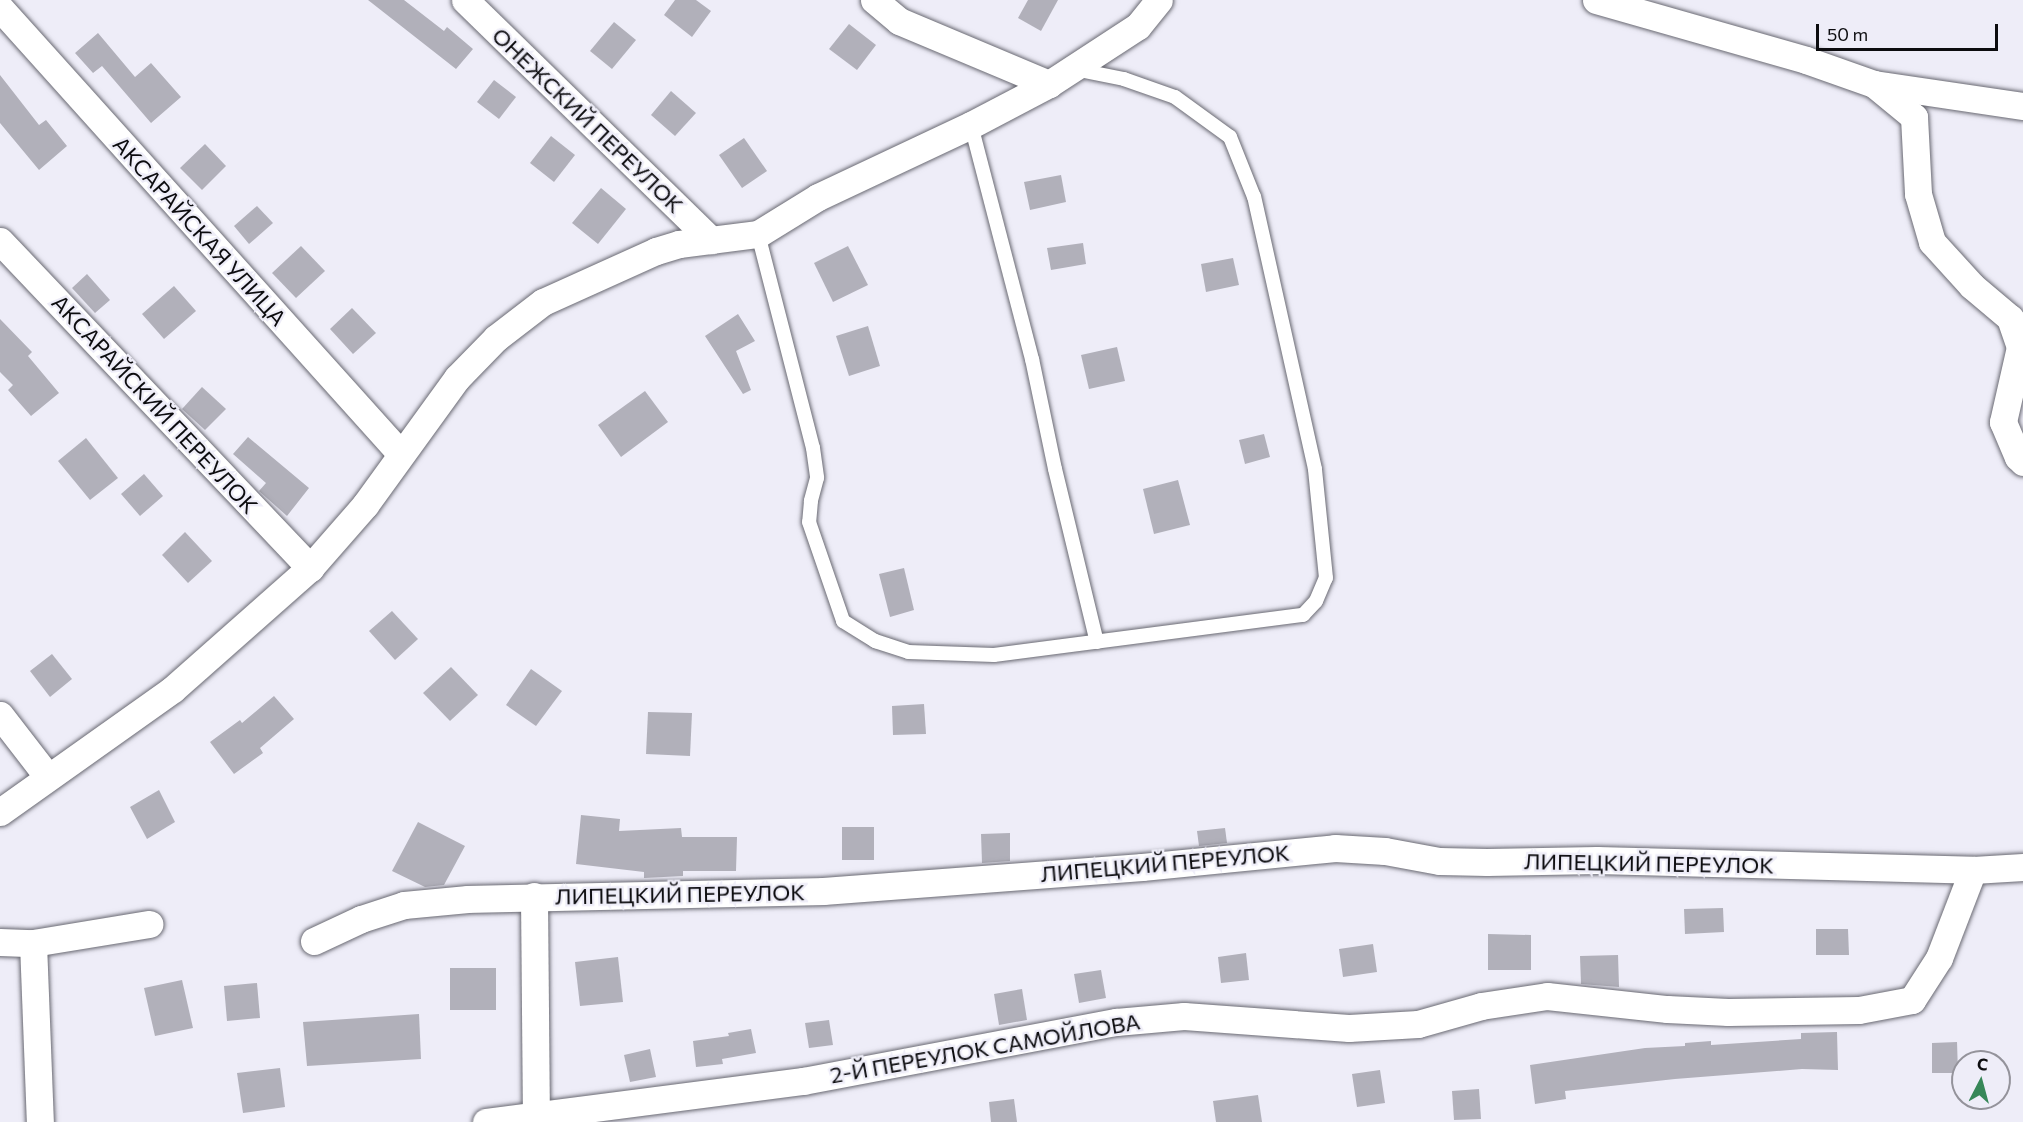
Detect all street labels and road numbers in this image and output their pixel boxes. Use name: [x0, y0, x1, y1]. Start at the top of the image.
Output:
street label: ОНЕЖСКИЙ ПЕРЕУЛОК: [487, 22, 689, 218]
street label: АКСАРАЙСКАЯ УЛИЦА: [108, 131, 292, 331]
street label: АКСАРАЙСКИЙ ПЕРЕУЛОК: [47, 289, 263, 519]
street label: ЛИПЕЦКИЙ ПЕРЕУЛОК: [1039, 839, 1291, 887]
street label: ЛИПЕЦКИЙ ПЕРЕУЛОК: [1524, 848, 1774, 878]
street label: ЛИПЕЦКИЙ ПЕРЕУЛОК: [555, 879, 805, 909]
street label: 2-Й ПЕРЕУЛОК САМОЙЛОВА: [828, 1008, 1142, 1088]

